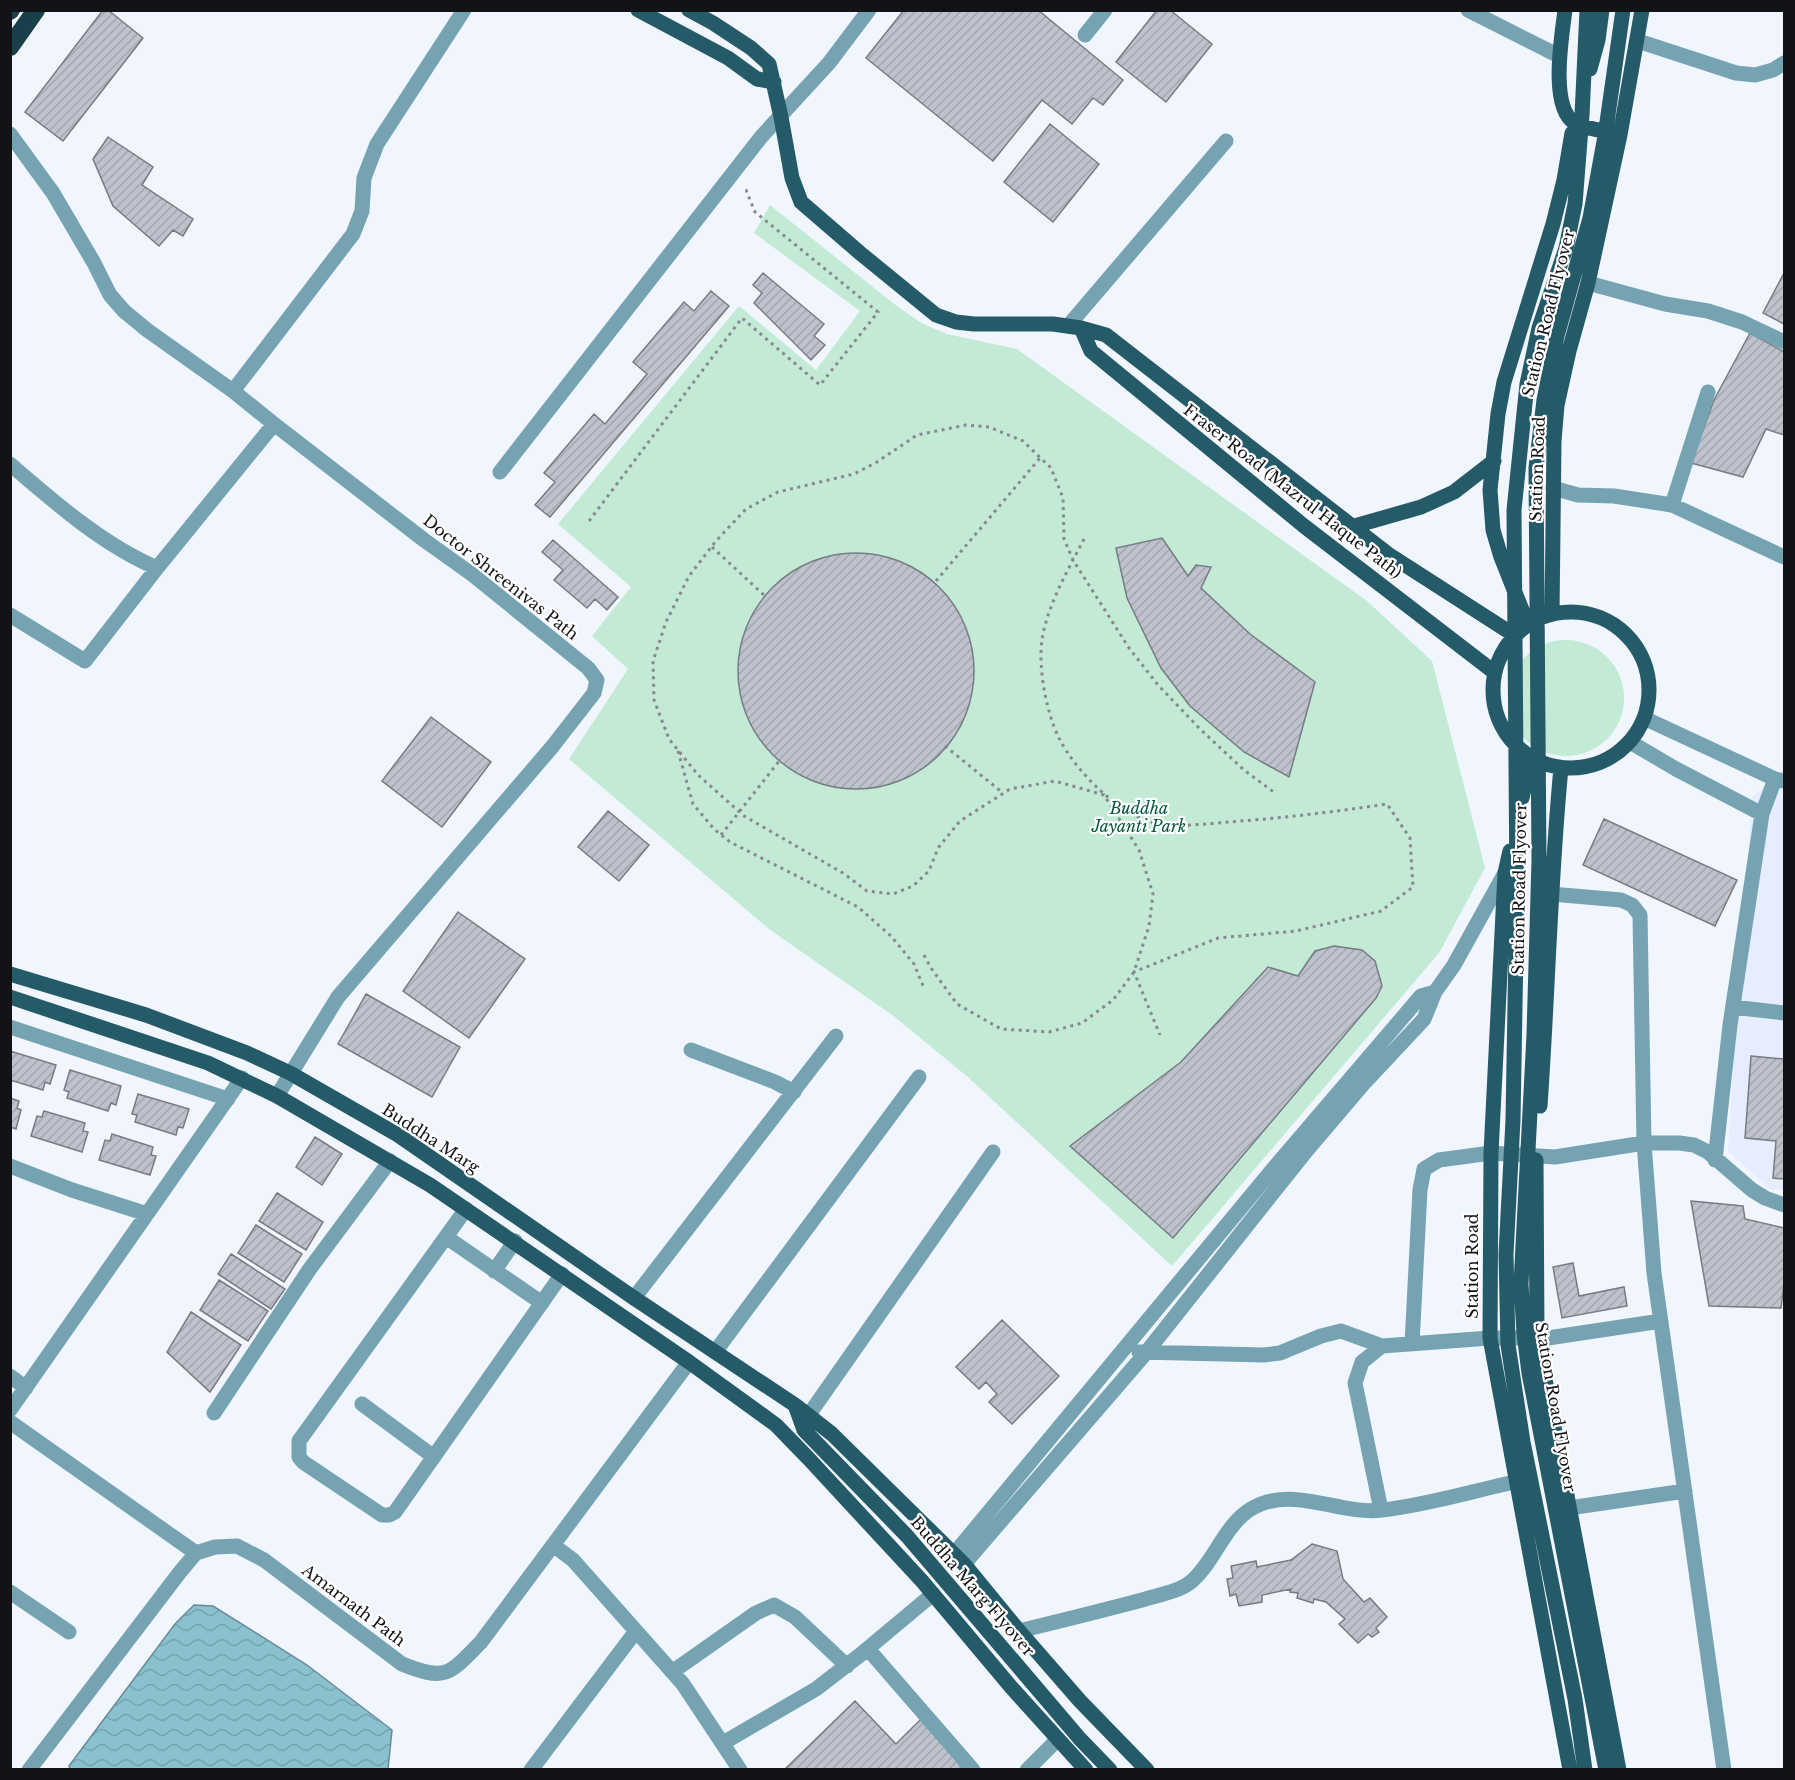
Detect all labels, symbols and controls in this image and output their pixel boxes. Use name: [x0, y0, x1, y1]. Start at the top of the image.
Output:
street label: Station Road Flyover: [1517, 227, 1579, 399]
street label: Fraser Road (Mazrul Haque Path): [1180, 400, 1406, 582]
street label: Station Road: [1525, 416, 1549, 522]
street label: Doctor Shreenivas Path: [419, 510, 583, 644]
park label: Buddha Jayanti Park: [1091, 798, 1186, 836]
street label: Station Road Flyover: [1508, 802, 1531, 975]
street label: Buddha Marg: [378, 1099, 484, 1177]
street label: Station Road: [1462, 1213, 1482, 1319]
street label: Station Road Flyover: [1531, 1321, 1581, 1494]
street label: Buddha Marg Flyover: [907, 1512, 1039, 1660]
street label: Amarnath Path: [298, 1559, 410, 1650]

